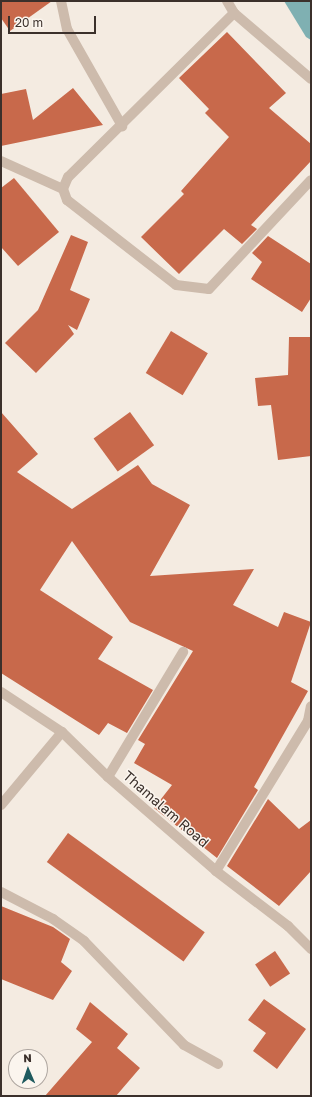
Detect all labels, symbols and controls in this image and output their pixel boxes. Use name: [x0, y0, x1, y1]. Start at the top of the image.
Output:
scale bar: [10, 8, 98, 34]
text: 20 m: [15, 15, 43, 30]
street label: Thamalam Road: [120, 767, 212, 851]
north arrow: [8, 1049, 48, 1089]
text: N: [23, 1051, 32, 1064]

